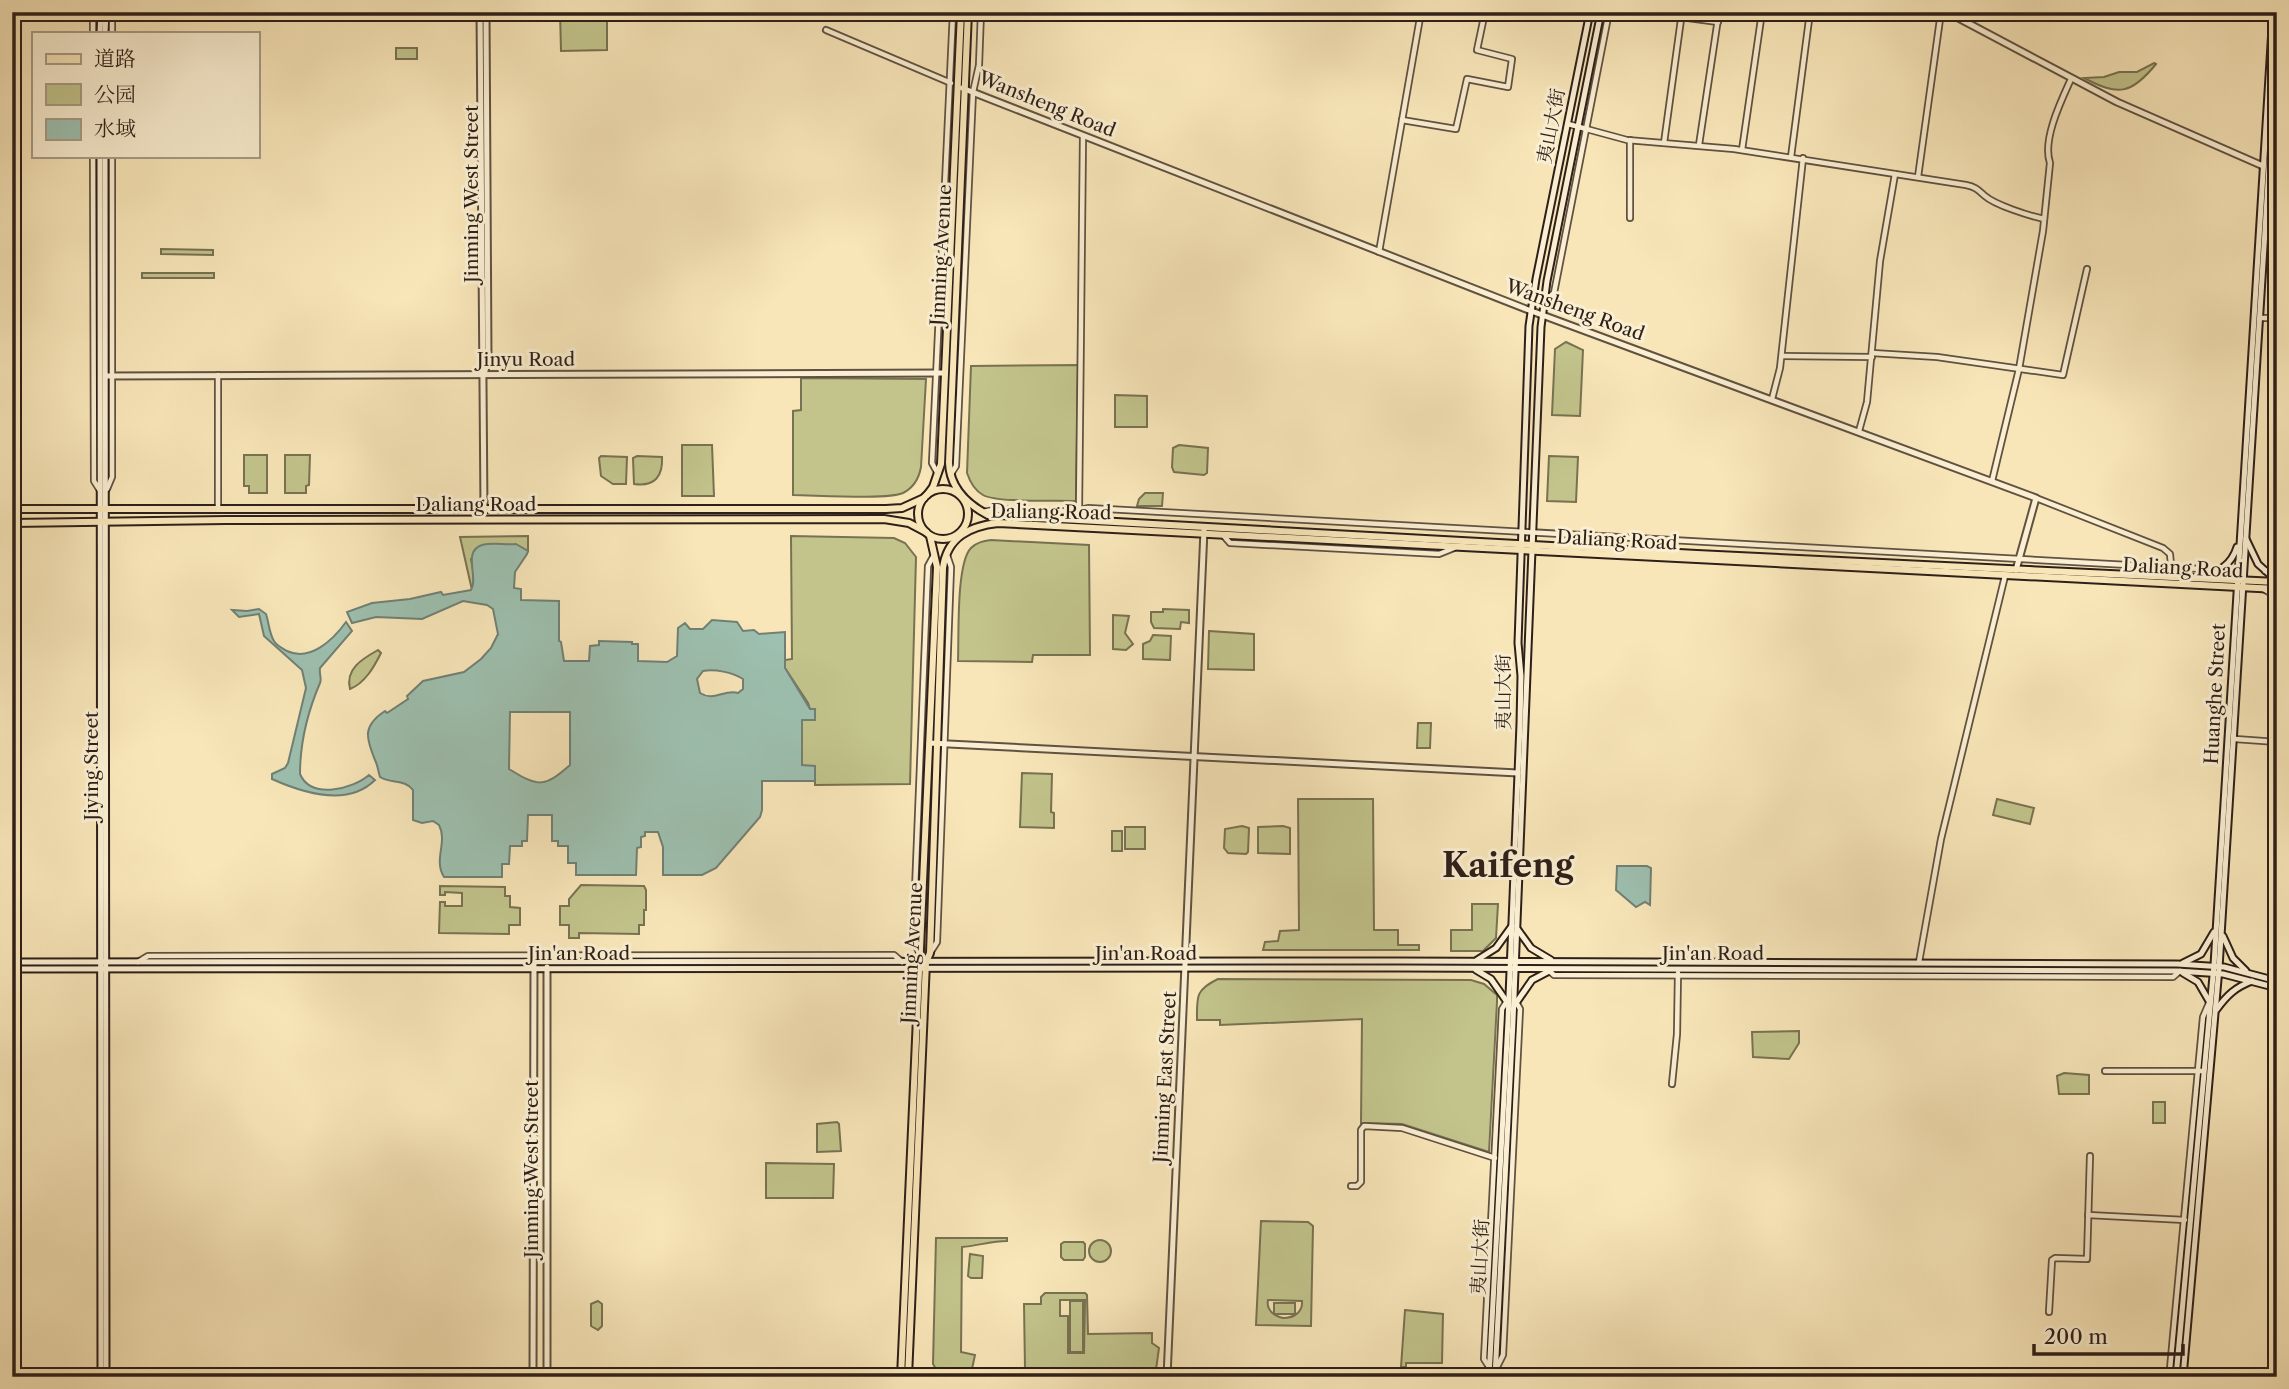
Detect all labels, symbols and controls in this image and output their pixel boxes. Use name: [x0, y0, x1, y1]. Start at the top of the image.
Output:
legend: [32, 32, 259, 158]
text: 道路: [94, 46, 136, 71]
street label: Wansheng Road: [974, 66, 1119, 142]
text: 公园: [94, 82, 136, 107]
street label: 夷山大街: [1532, 86, 1570, 166]
street label: Jinming West Street: [460, 105, 483, 286]
text: 水域: [94, 116, 136, 141]
street label: Jinming Avenue: [926, 184, 956, 329]
street label: Wansheng Road: [1502, 274, 1648, 346]
street label: Jinyu Road: [474, 348, 576, 371]
street label: Daliang Road: [416, 493, 537, 516]
street label: Daliang Road: [990, 499, 1112, 525]
street label: Daliang Road: [1556, 525, 1678, 555]
street label: Daliang Road: [2122, 553, 2244, 583]
street label: Huanghe Street: [2200, 623, 2230, 765]
street label: 夷山大街: [1492, 654, 1515, 730]
street label: Jiying Street: [80, 711, 103, 824]
district label: Kaifeng: [1442, 845, 1575, 886]
street label: Jinming Avenue: [897, 882, 927, 1027]
street label: Jin'an Road: [525, 942, 630, 965]
street label: Jin'an Road: [1092, 942, 1197, 965]
street label: Jin'an Road: [1659, 942, 1764, 965]
street label: Jinming East Street: [1149, 990, 1181, 1166]
street label: Jinming West Street: [520, 1080, 543, 1261]
street label: 夷山大街: [1467, 1218, 1493, 1296]
scale bar: [2034, 1312, 2182, 1356]
text: 200 m: [2044, 1324, 2108, 1349]

